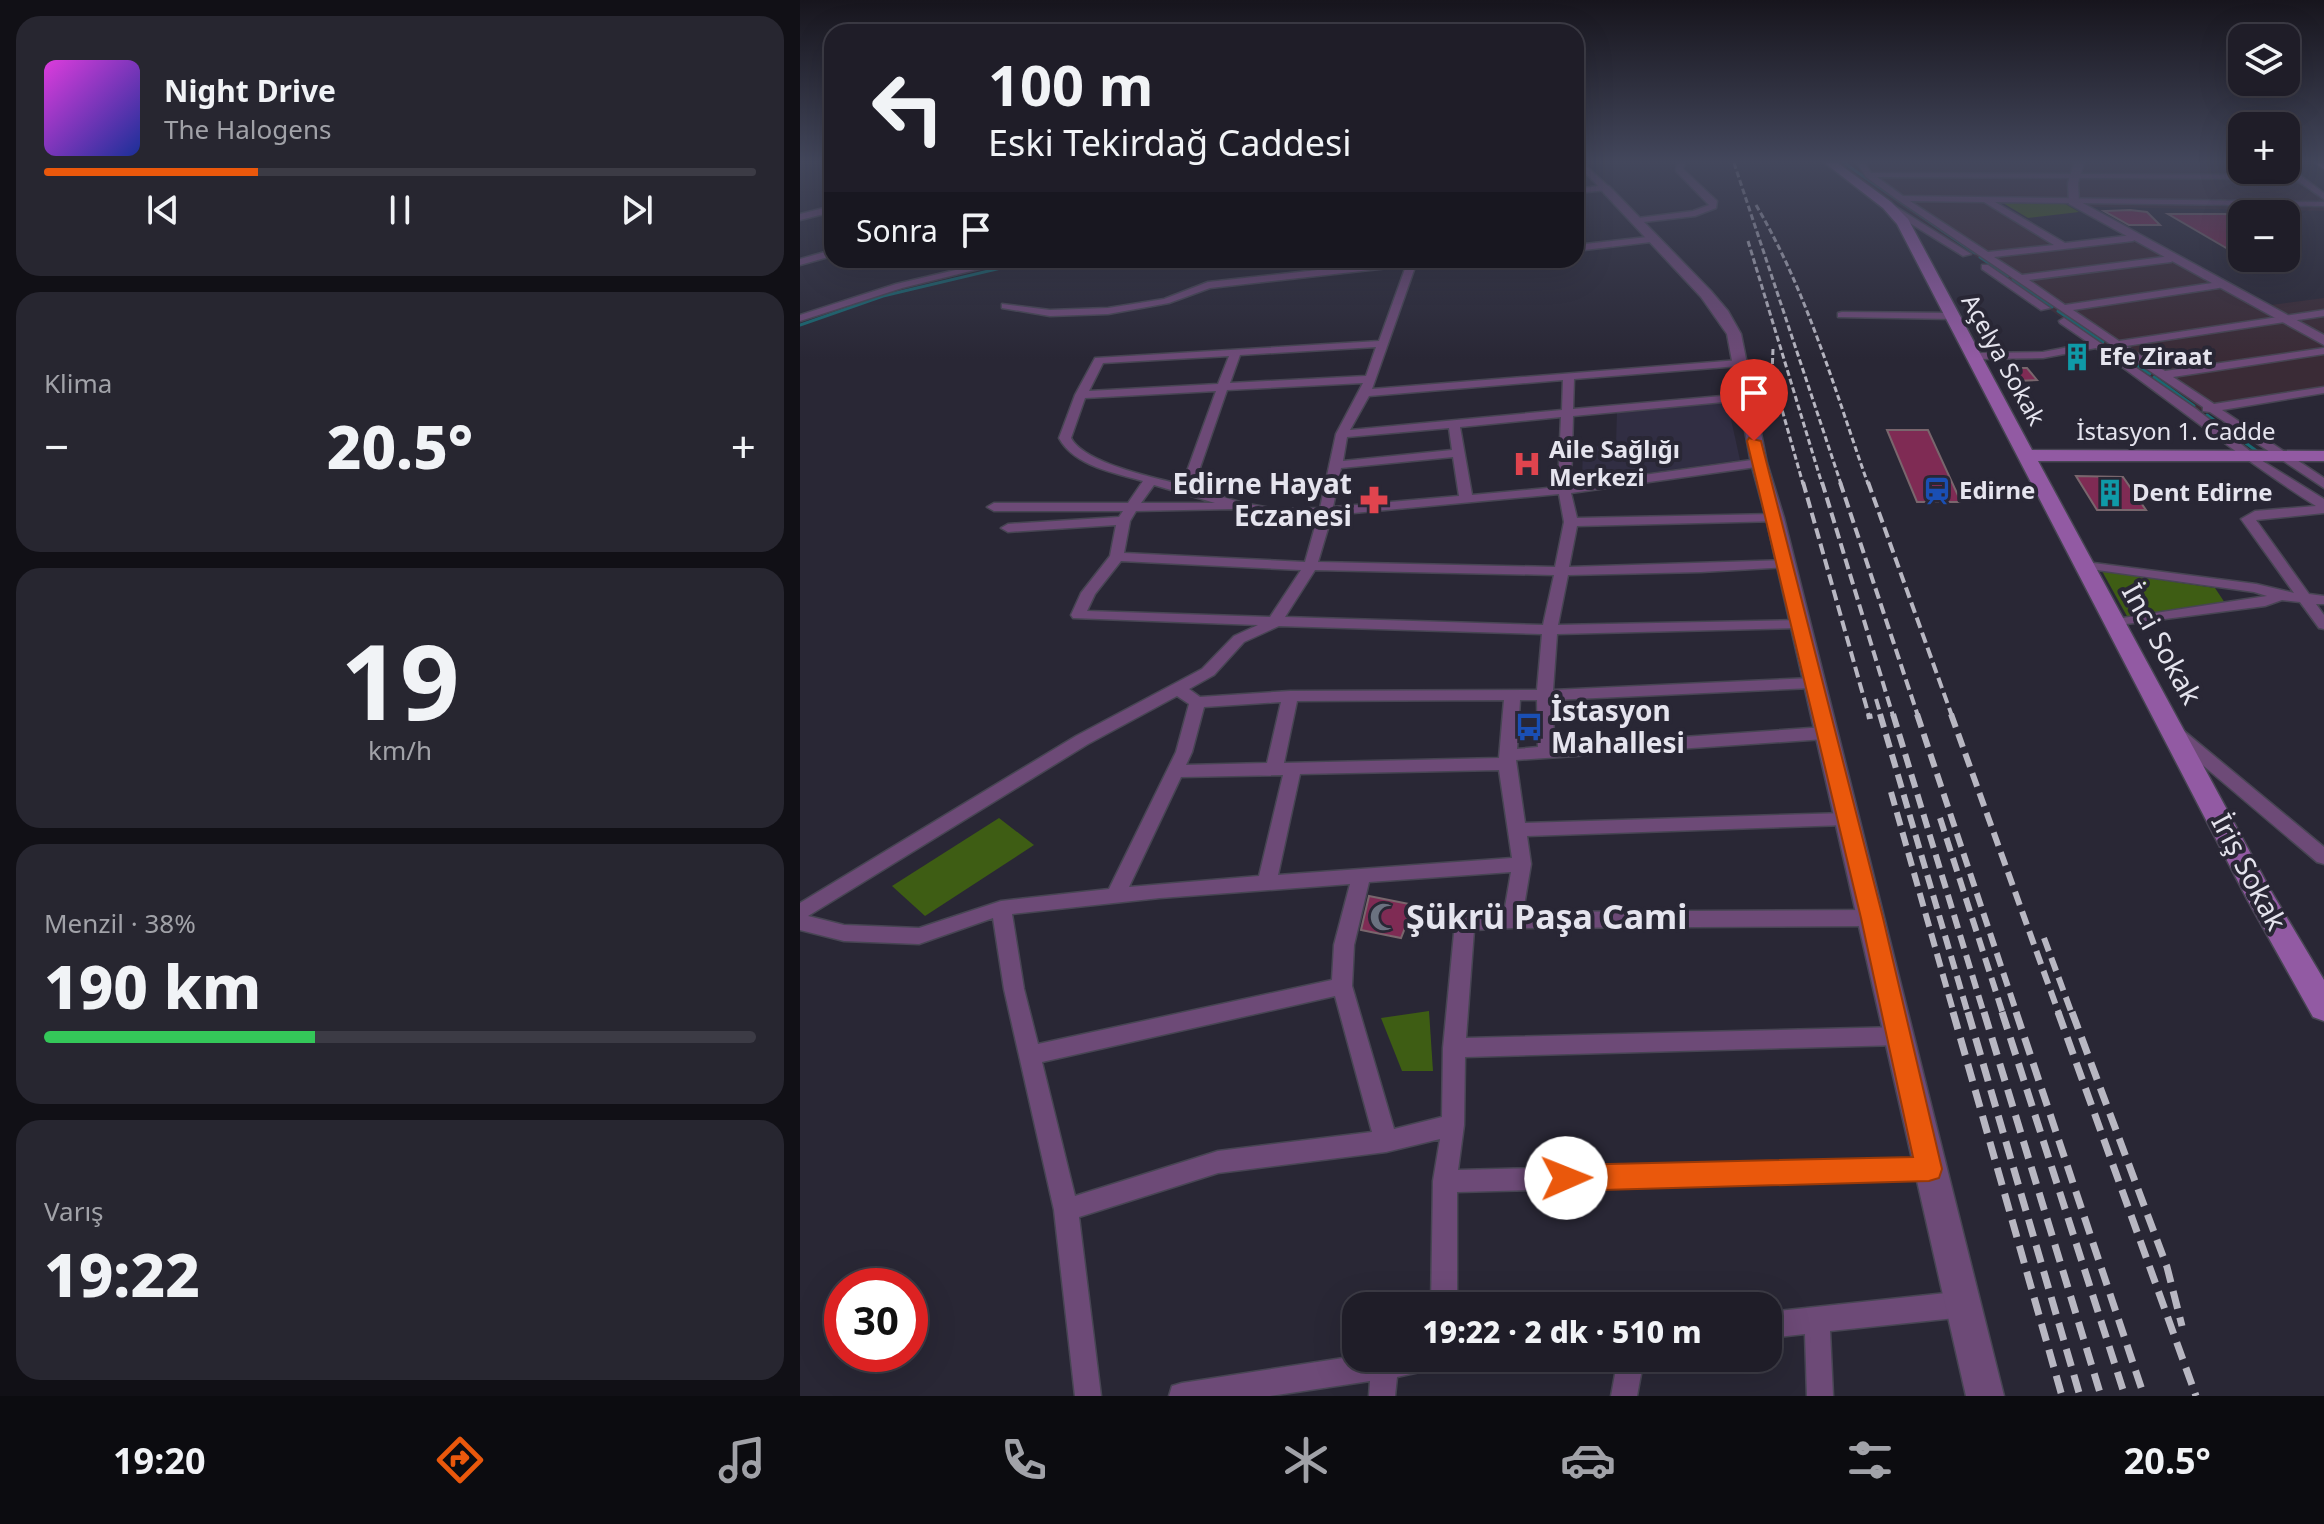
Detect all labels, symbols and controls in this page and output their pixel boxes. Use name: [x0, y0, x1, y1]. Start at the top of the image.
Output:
map controls: [2228, 24, 2300, 272]
button: layers: [2228, 24, 2300, 96]
text: 100 m: [988, 46, 1153, 122]
icon: left: [856, 56, 960, 160]
text: Night Drive: [164, 70, 336, 111]
text: The Halogens: [164, 111, 331, 147]
button: +: [2228, 112, 2300, 184]
text: Eski Tekirdağ Caddesi: [988, 118, 1352, 167]
icon: previous: [141, 188, 185, 232]
icon: pause: [378, 188, 422, 232]
icon: next: [615, 188, 659, 232]
button: −: [2228, 200, 2300, 272]
icon: arrive: [954, 208, 998, 252]
text: Sonra: [856, 210, 938, 251]
street label: Açelya Sokak: [1955, 288, 2054, 431]
place label: Efe Ziraat: [2099, 339, 2213, 372]
building icon: Efe Ziraat: [2062, 342, 2092, 372]
pin: [1720, 359, 1788, 441]
text: Klima: [44, 365, 112, 401]
icon: arrive: [1732, 371, 1776, 415]
text: 20.5°: [327, 405, 473, 487]
street label: İstasyon 1. Cadde: [2076, 414, 2276, 447]
text: −: [44, 416, 69, 476]
text: +: [731, 416, 756, 476]
place label: Aile Sağlığı Merkezi: [1549, 432, 1680, 493]
hospital icon: Aile Sağlığı Merkezi: [1512, 449, 1542, 479]
place label: Edirne Hayat Eczanesi: [1172, 464, 1352, 534]
place label: Edirne: [1959, 473, 2035, 506]
place label: Dent Edirne: [2132, 475, 2273, 508]
station icon: Edirne: [1922, 476, 1952, 506]
building icon: Dent Edirne: [2095, 478, 2125, 508]
pharmacy icon: Edirne Hayat Eczanesi: [1359, 485, 1389, 515]
street label: İnci Sokak: [2114, 576, 2212, 711]
text: 19: [341, 609, 459, 750]
place label: İstasyon Mahallesi: [1551, 691, 1685, 761]
bus stop icon: İstasyon Mahallesi: [1514, 712, 1544, 742]
text: km/h: [368, 732, 432, 768]
street label: İriş Sokak: [2203, 807, 2296, 937]
place label: Şükrü Paşa Cami: [1406, 893, 1687, 939]
mosque icon: Şükrü Paşa Cami: [1369, 902, 1399, 932]
text: Menzil · 38%: [44, 905, 196, 941]
text: 190 km: [44, 945, 261, 1027]
position arrow: [1524, 1136, 1608, 1220]
text: Varış: [44, 1193, 104, 1229]
text: 19:22: [44, 1233, 200, 1315]
speed limit sign: 30: [824, 1268, 928, 1372]
text: 19:22 · 2 dk · 510 m: [1423, 1311, 1702, 1352]
icon: directions: [432, 1432, 488, 1488]
icon: music: [714, 1432, 770, 1488]
icon: phone: [996, 1432, 1052, 1488]
icon: climate: [1278, 1432, 1334, 1488]
icon: car: [1560, 1432, 1616, 1488]
icon: filters: [1842, 1432, 1898, 1488]
text: 19:20: [113, 1436, 206, 1485]
text: 20.5°: [2124, 1436, 2211, 1485]

